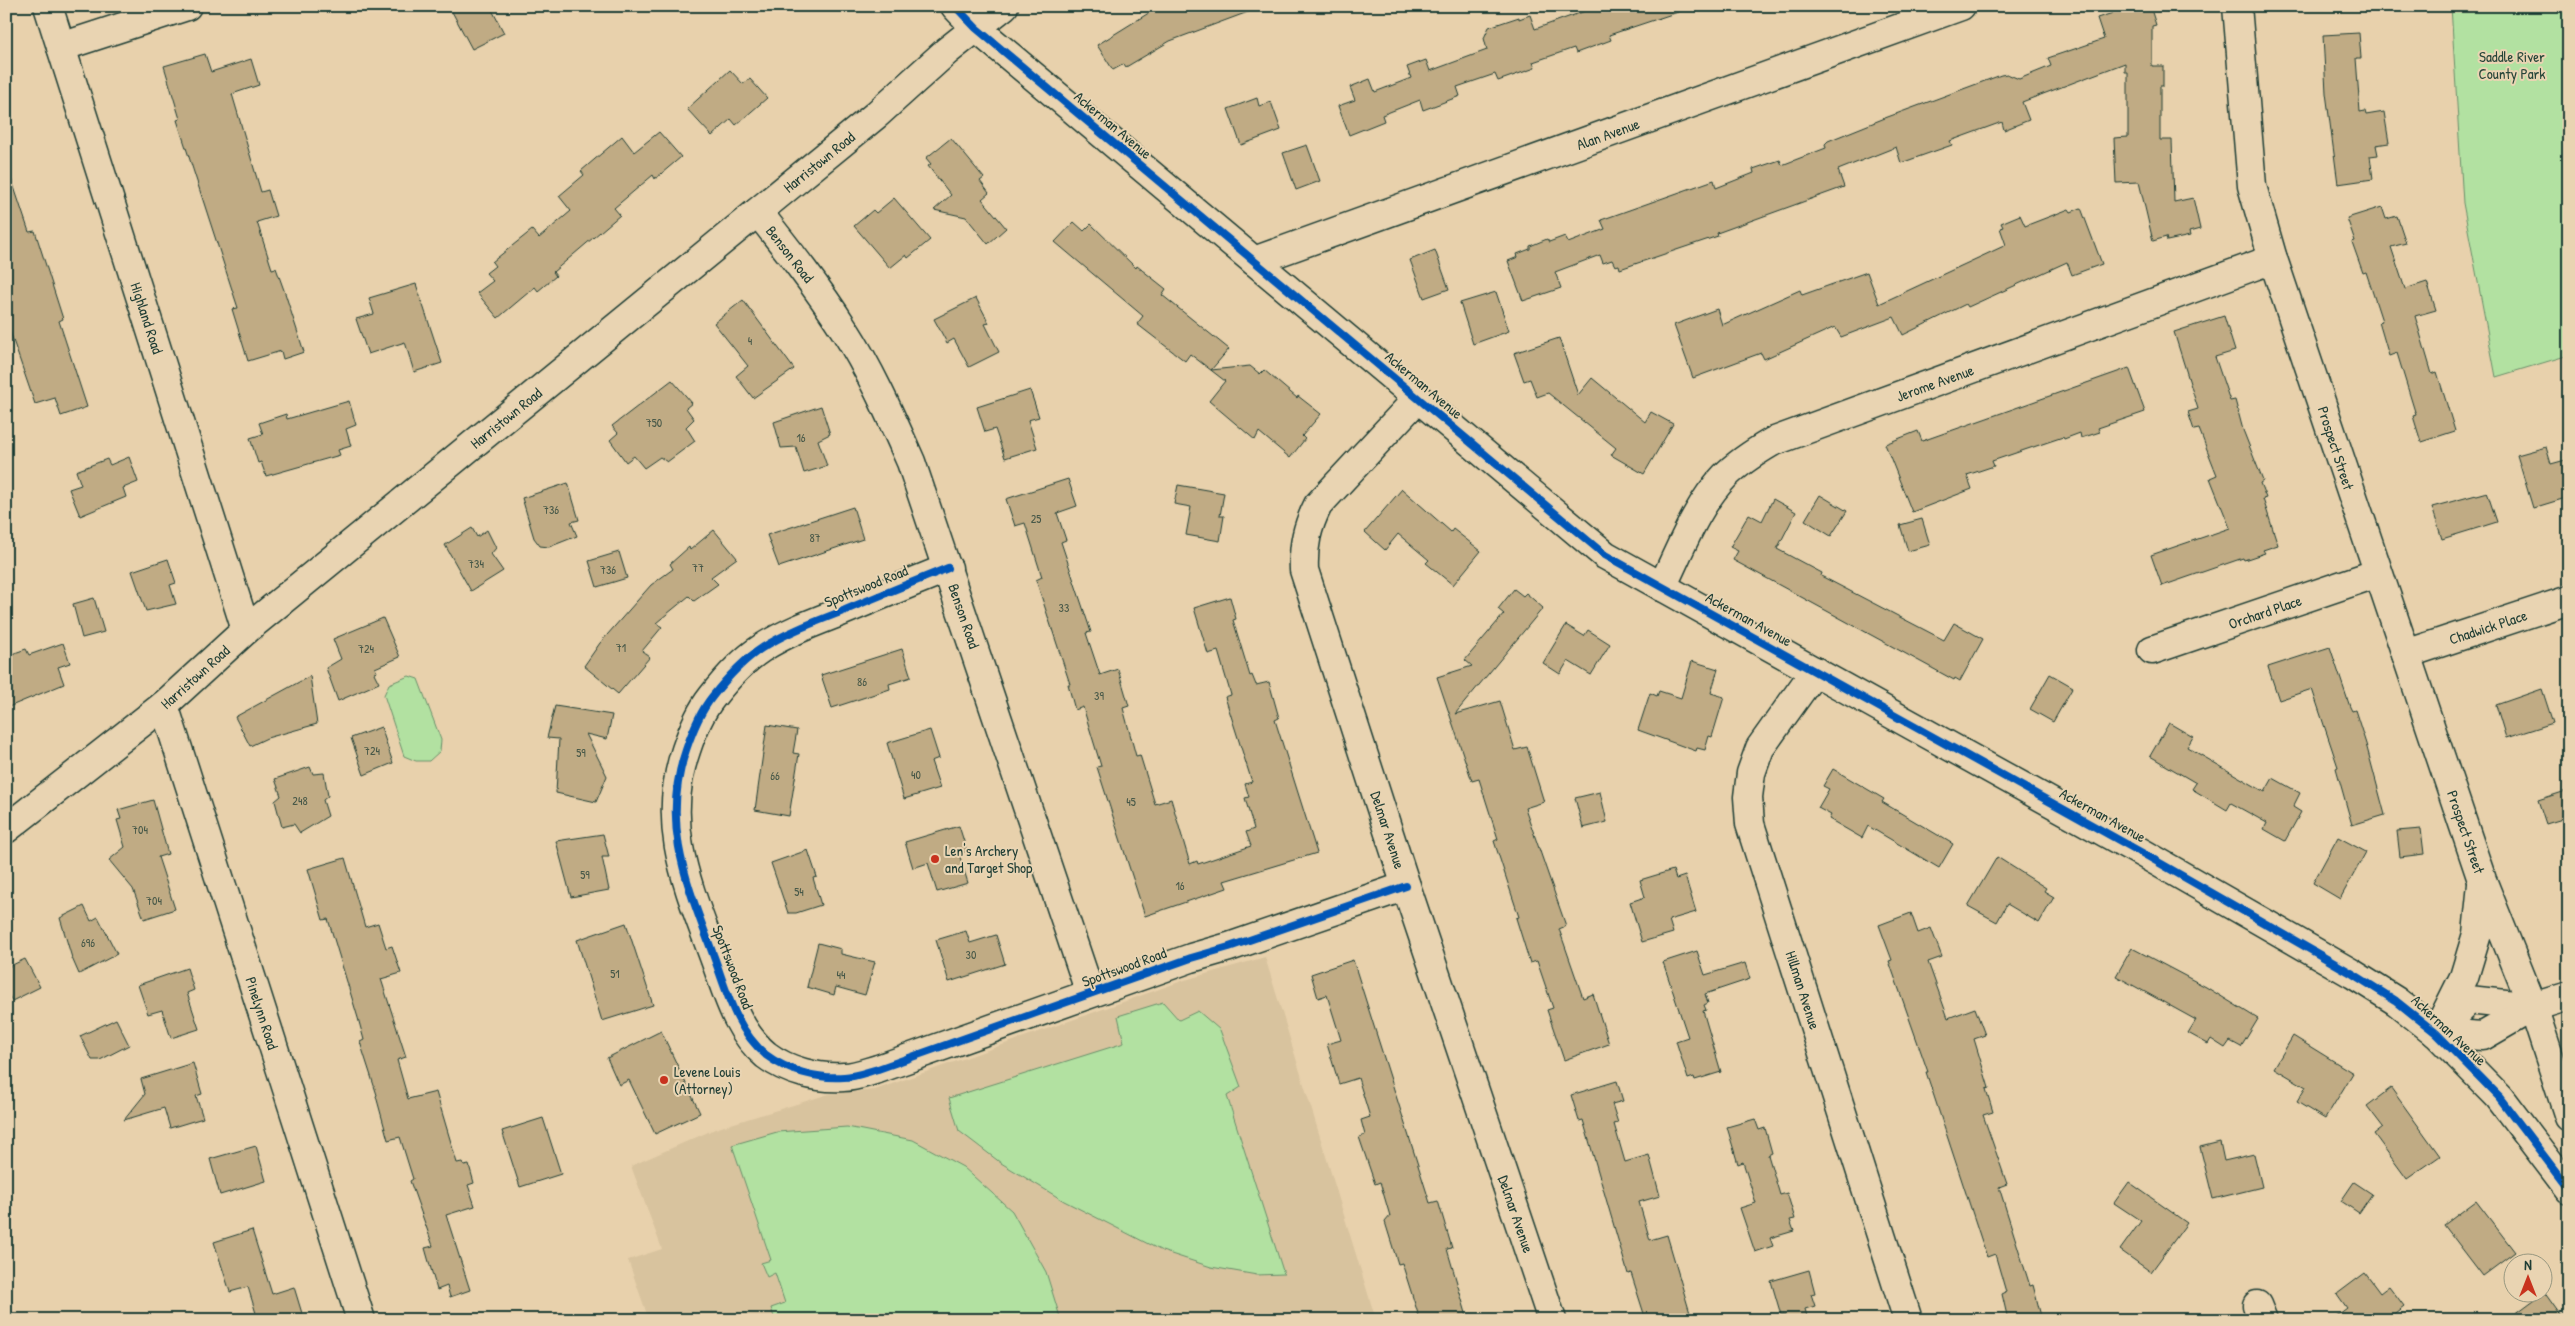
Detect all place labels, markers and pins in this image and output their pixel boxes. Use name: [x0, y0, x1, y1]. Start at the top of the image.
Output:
place label: Len's Archery and Target Shop: [945, 840, 1033, 878]
marker: Len's Archery and Target Shop: [929, 853, 941, 865]
place label: Levene Louis (Attorney): [674, 1061, 741, 1099]
marker: Levene Louis (Attorney): [658, 1074, 670, 1086]

